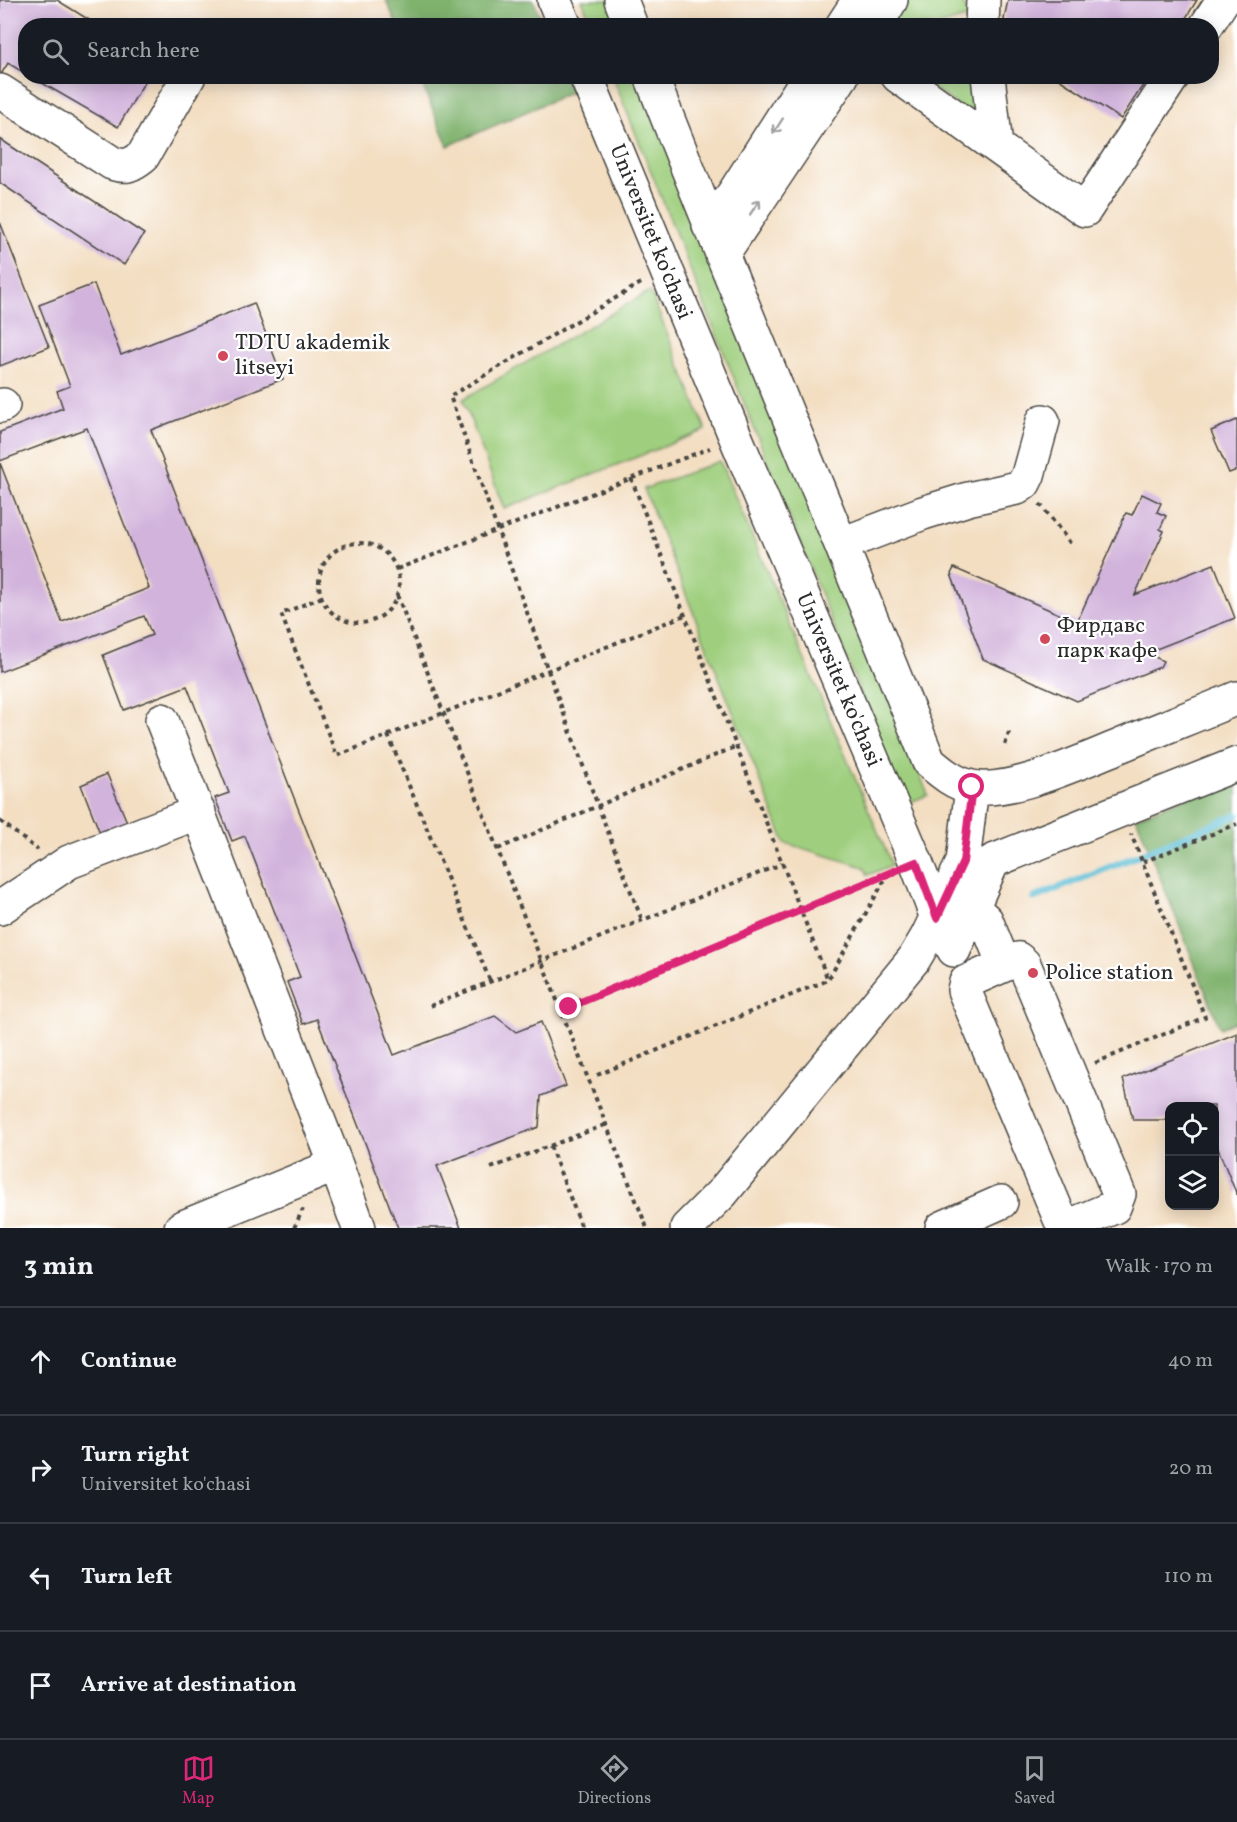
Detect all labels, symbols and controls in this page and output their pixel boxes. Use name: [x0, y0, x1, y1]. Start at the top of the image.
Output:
search box: [18, 18, 1219, 84]
icon: search: [39, 35, 72, 68]
text: Search here: [87, 36, 200, 67]
one-way arrow: [771, 117, 783, 134]
street label: Universitet ko'chasi: [601, 140, 699, 324]
one-way arrow: [749, 199, 761, 216]
place label: TDTU akademik litseyi: [235, 328, 390, 384]
marker: TDTU akademik litseyi: [216, 349, 230, 363]
street label: Universitet ko'chasi: [787, 588, 889, 772]
place label: Фирдавс парк кафе: [1057, 611, 1157, 667]
marker: Фирдавс парк кафе: [1038, 632, 1052, 646]
route start: [958, 773, 984, 799]
place label: Police station: [1045, 958, 1174, 989]
marker: Police station: [1026, 966, 1040, 980]
route end: [555, 993, 581, 1019]
map controls: [1165, 1102, 1219, 1210]
button: locate: [1165, 1102, 1219, 1156]
button: layers: [1165, 1156, 1219, 1210]
text: 3 min: [24, 1249, 94, 1285]
text: Walk · 170 m: [1105, 1253, 1213, 1281]
icon: ahead: [24, 1345, 57, 1378]
text: Continue: [81, 1346, 177, 1377]
text: 40 m: [1168, 1347, 1213, 1375]
text: Turn right: [81, 1440, 189, 1471]
icon: right: [24, 1453, 57, 1486]
text: 20 m: [1169, 1455, 1213, 1483]
text: Universitet ko'chasi: [81, 1471, 251, 1499]
icon: left: [24, 1561, 57, 1594]
text: Turn left: [81, 1562, 172, 1593]
text: 110 m: [1164, 1563, 1213, 1591]
icon: arrive: [24, 1669, 57, 1702]
text: Arrive at destination: [81, 1670, 297, 1701]
tab: Map: [182, 1752, 215, 1810]
tab: Directions: [578, 1752, 651, 1810]
tab: Saved: [1014, 1752, 1055, 1810]

